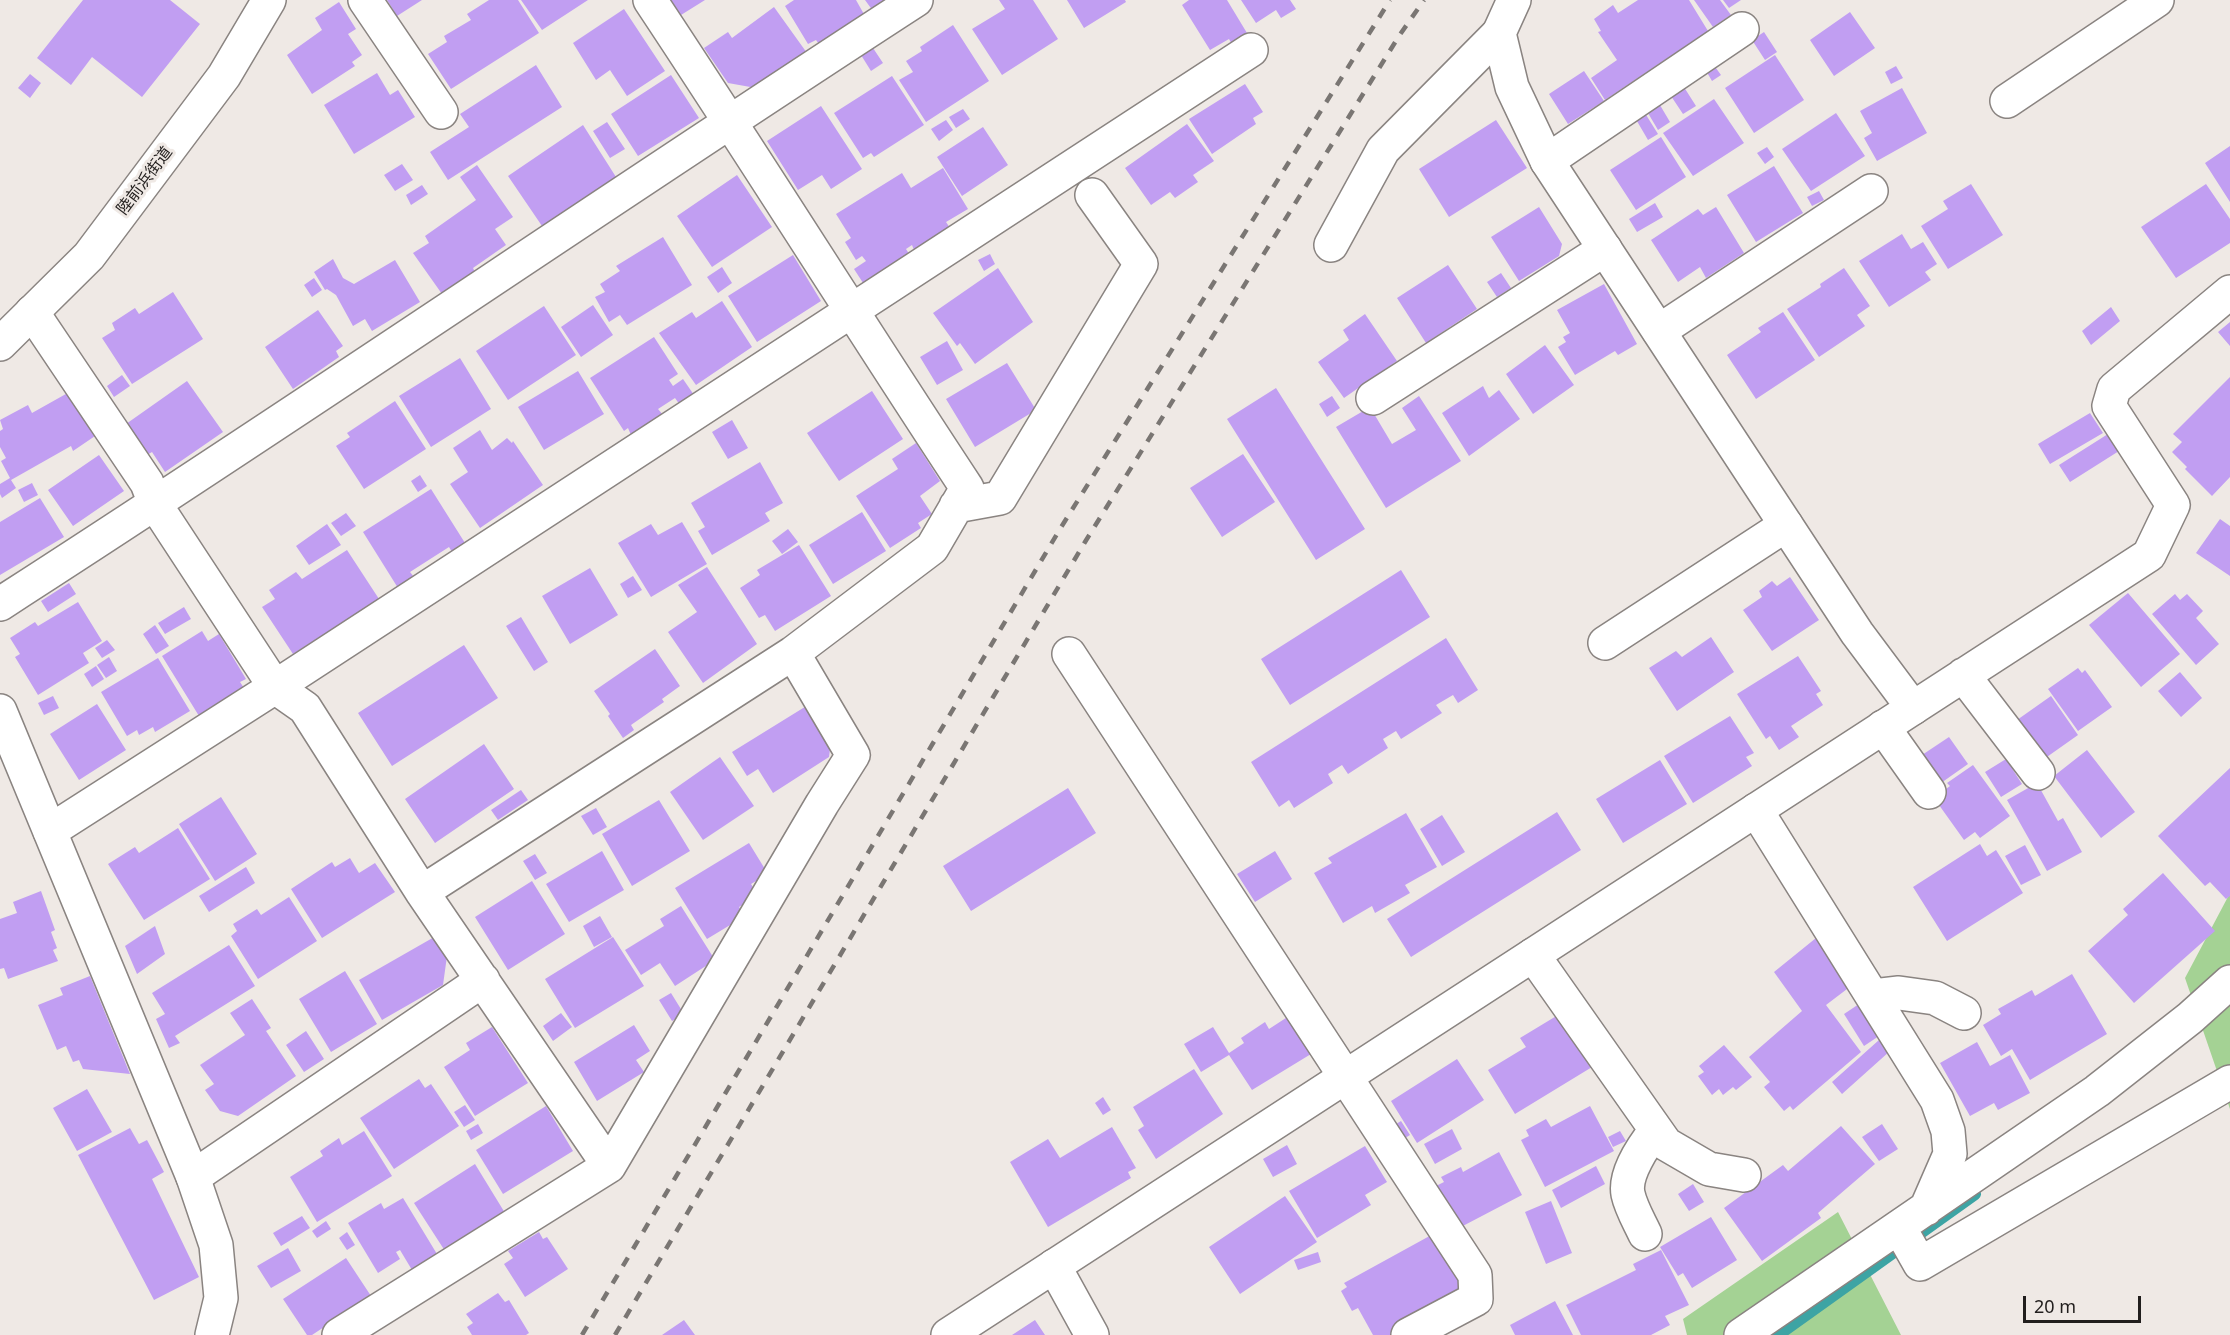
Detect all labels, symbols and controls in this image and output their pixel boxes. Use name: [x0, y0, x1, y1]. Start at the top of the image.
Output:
street label: 陸前浜街道: [113, 143, 177, 219]
scale bar: [2026, 1284, 2144, 1322]
text: 20 m: [2034, 1294, 2076, 1318]

